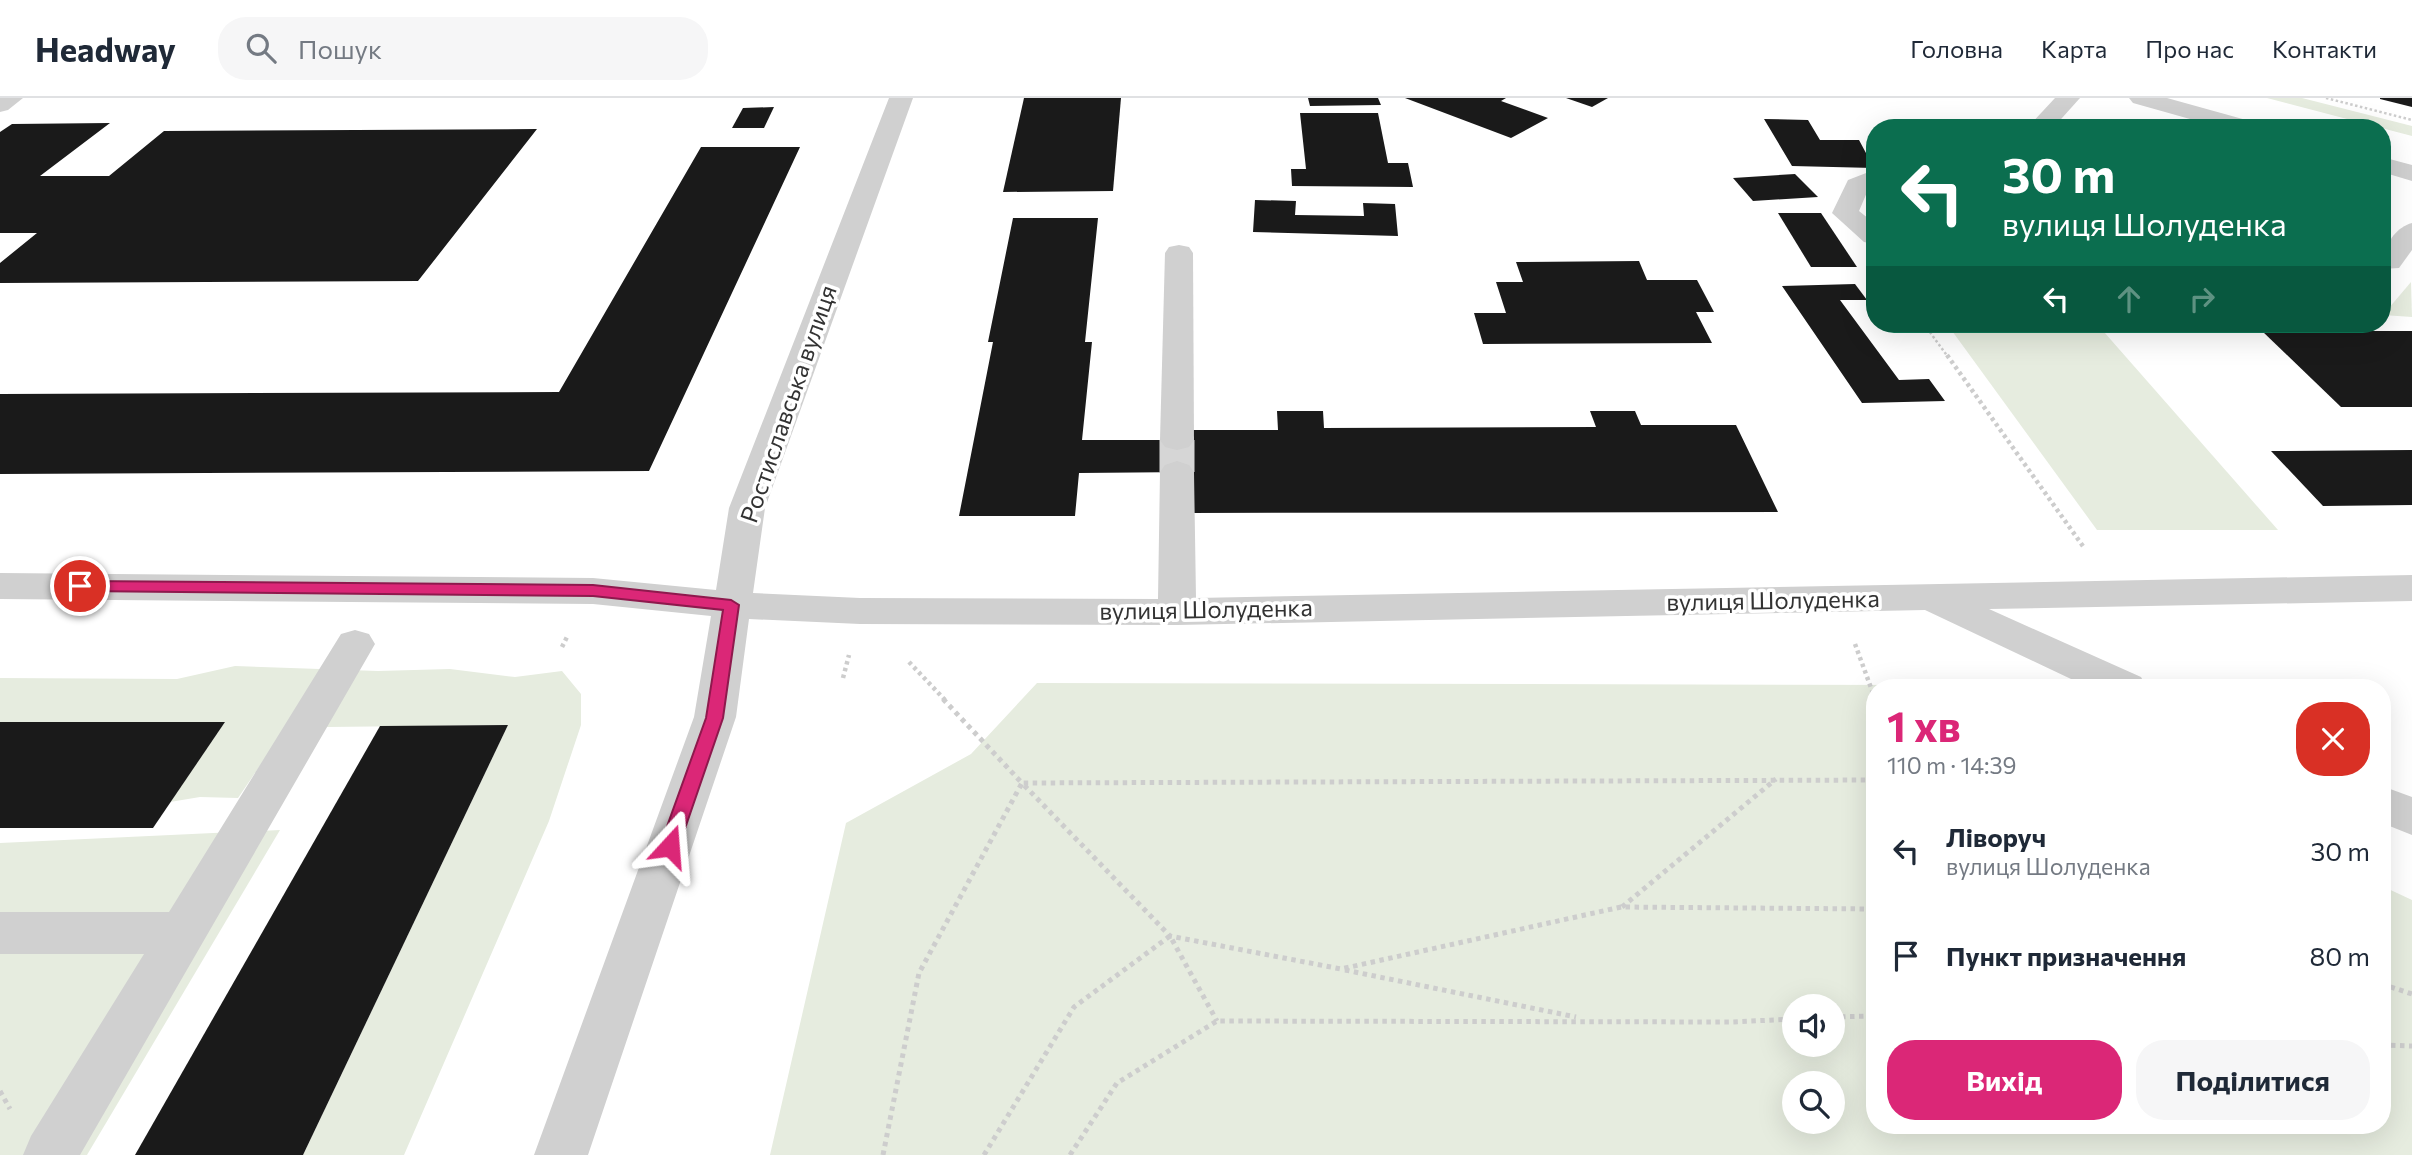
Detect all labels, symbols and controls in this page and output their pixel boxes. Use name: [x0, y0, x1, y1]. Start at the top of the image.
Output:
search box: [218, 17, 708, 80]
text: Headway: [35, 28, 176, 69]
icon: search: [242, 29, 280, 67]
text: Пошук: [298, 33, 382, 64]
text: Головна: [1910, 34, 2003, 63]
text: Карта: [2041, 34, 2107, 63]
text: Про нас: [2145, 34, 2234, 63]
text: Контакти: [2272, 34, 2377, 63]
text: 30 m: [2002, 143, 2115, 203]
icon: left: [1887, 147, 1978, 238]
text: вулиця Шолуденка: [2002, 203, 2287, 243]
icon: left: [2037, 280, 2075, 318]
icon: ahead: [2110, 280, 2148, 318]
icon: right: [2183, 280, 2221, 318]
street label: Ростиславська вулиця: [733, 281, 842, 526]
pin: [50, 556, 110, 616]
icon: arrive: [61, 567, 99, 605]
street label: вулиця Шолуденка: [1666, 583, 1880, 616]
street label: вулиця Шолуденка: [1099, 592, 1313, 625]
text: 1 хв: [1887, 699, 1961, 751]
button: close: [2296, 702, 2370, 776]
text: 110 m · 14:39: [1887, 751, 2017, 779]
position arrow: [633, 809, 707, 883]
text: Ліворуч: [1946, 821, 2046, 852]
icon: left: [1887, 832, 1925, 870]
text: 30 m: [2311, 835, 2370, 866]
text: вулиця Шолуденка: [1946, 852, 2151, 880]
icon: arrive: [1887, 937, 1925, 975]
text: Пункт призначення: [1946, 940, 2186, 971]
text: 80 m: [2310, 940, 2370, 971]
map controls: [1782, 994, 1845, 1134]
button: sound: [1782, 994, 1845, 1057]
button: Вихід: [1887, 1040, 2122, 1120]
button: Поділитися: [2136, 1040, 2370, 1120]
button: search: [1782, 1071, 1845, 1134]

